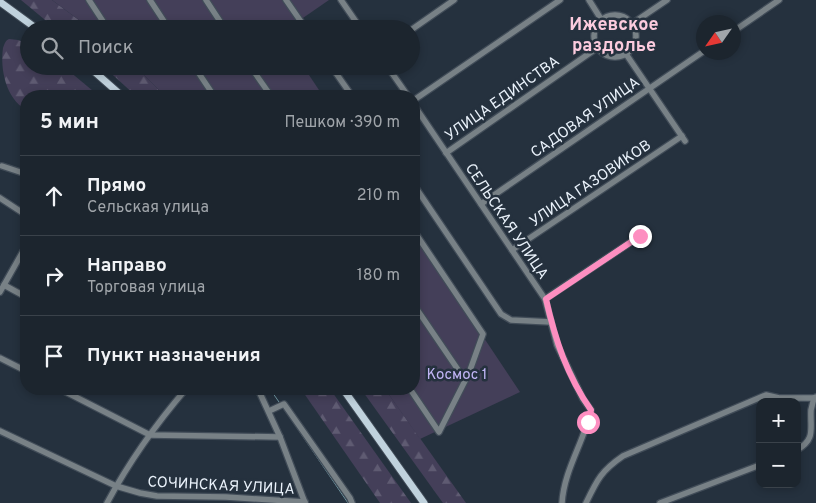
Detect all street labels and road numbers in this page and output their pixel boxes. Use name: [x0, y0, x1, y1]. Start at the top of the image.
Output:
street label: УЛИЦА ЕДИНСТВА: [442, 53, 564, 146]
street label: САДОВАЯ УЛИЦА: [528, 73, 644, 163]
street label: УЛИЦА ГАЗОВИКОВ: [526, 137, 655, 232]
street label: СЕЛЬСКАЯ УЛИЦА: [460, 160, 552, 283]
street label: СОЧИНСКАЯ УЛИЦА: [147, 473, 295, 500]

